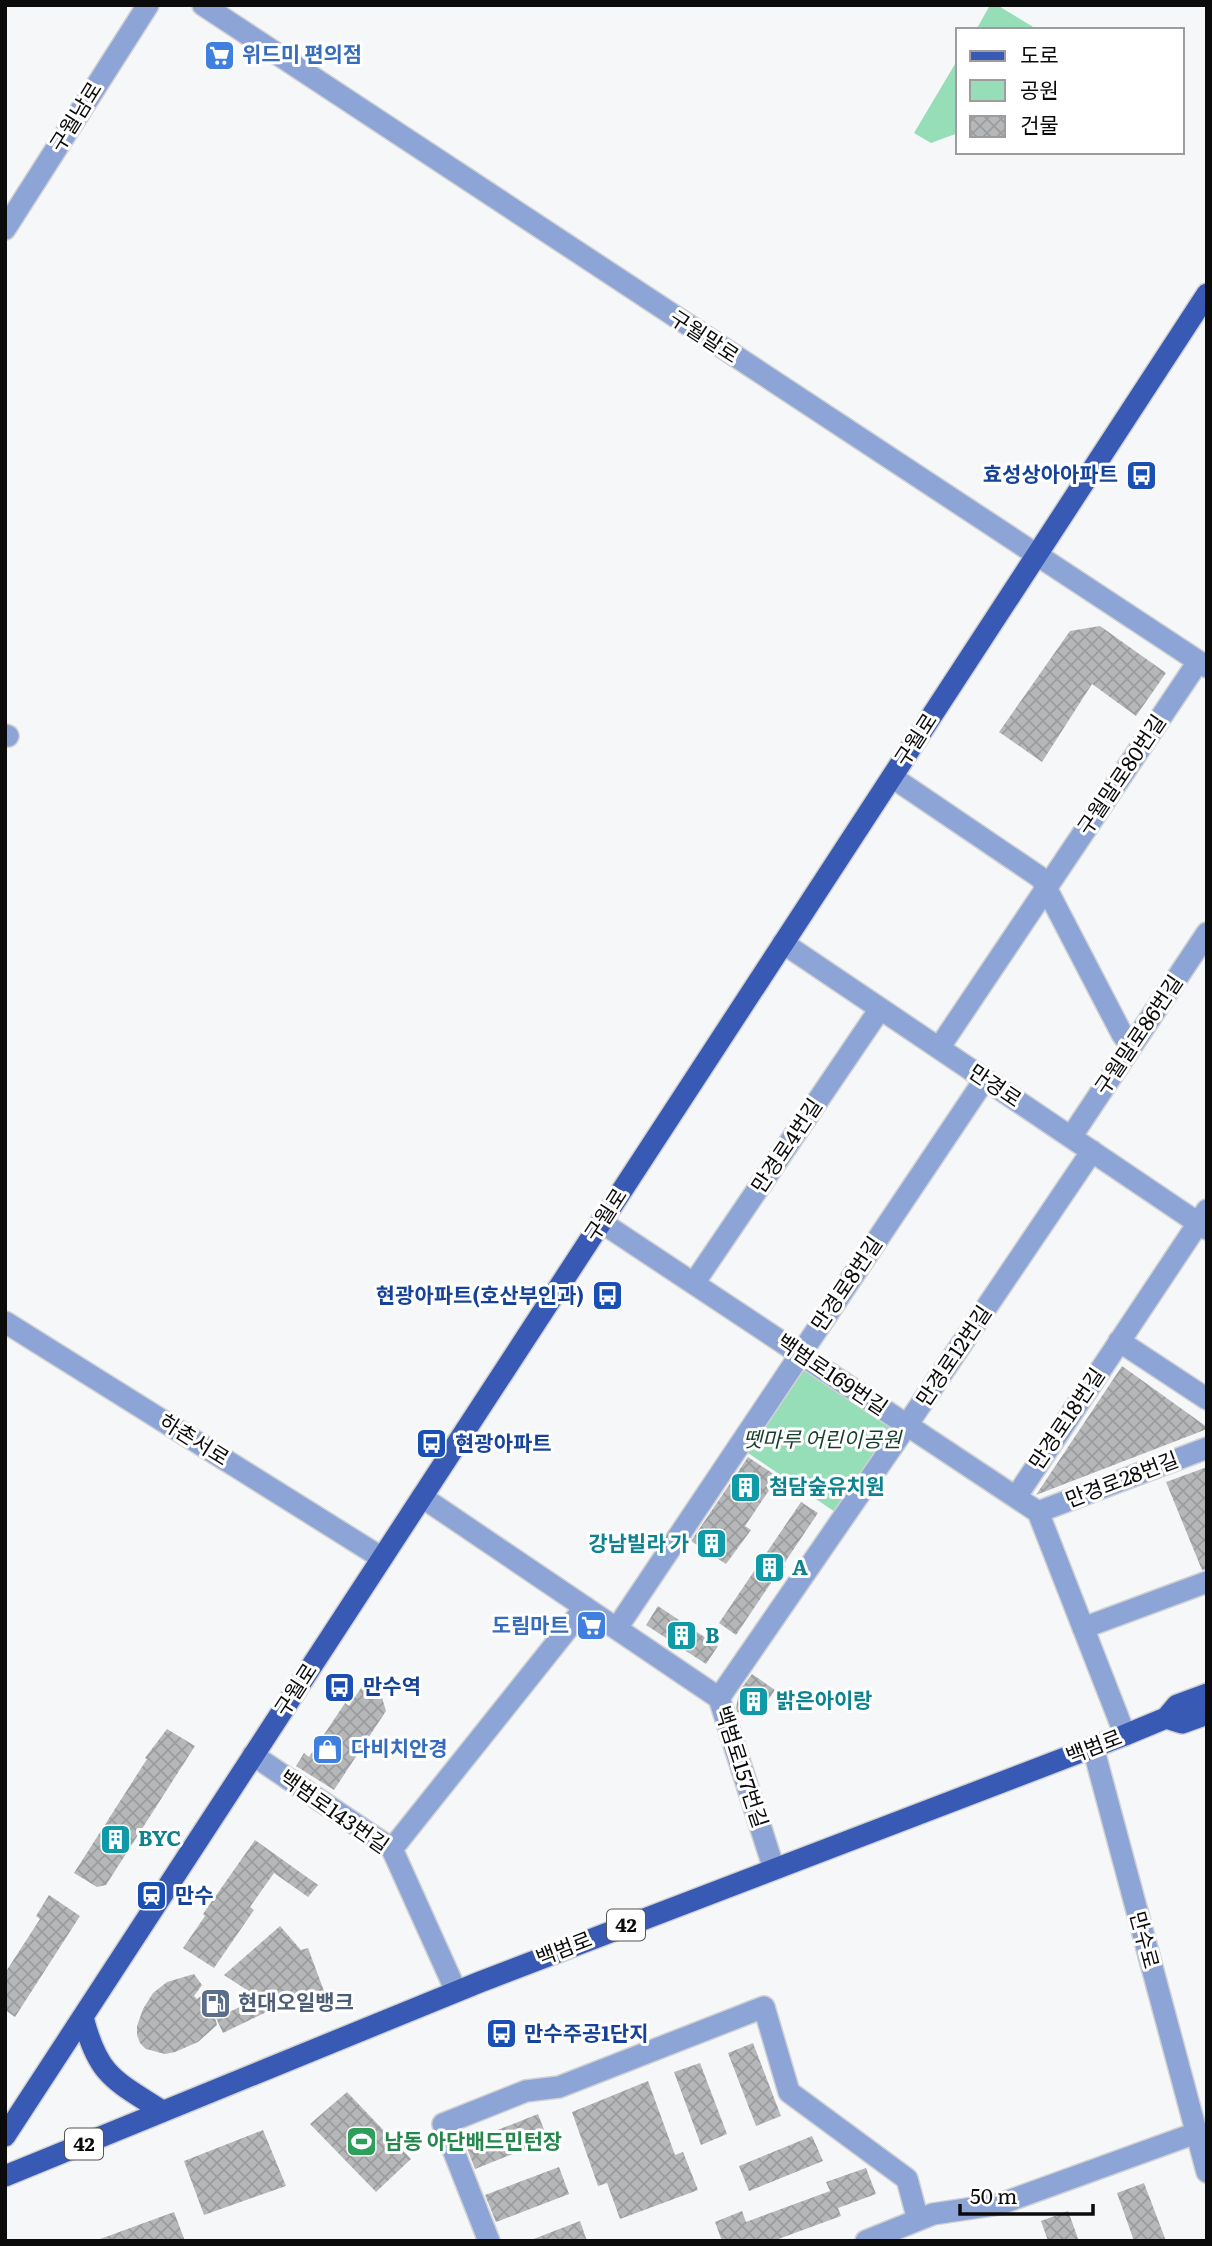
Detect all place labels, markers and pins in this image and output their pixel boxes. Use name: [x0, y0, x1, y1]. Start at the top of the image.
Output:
place label: 위드미 편의점: [242, 37, 362, 68]
supermarket icon: 위드미 편의점: [202, 38, 236, 72]
place label: 효성상아아파트: [983, 457, 1118, 488]
bus stop icon: 효성상아아파트: [1124, 458, 1158, 492]
place label: 현광아파트(호산부인과): [376, 1278, 584, 1309]
bus stop icon: 현광아파트(호산부인과): [590, 1279, 624, 1313]
place label: 현광아파트: [455, 1426, 552, 1457]
bus stop icon: 현광아파트: [415, 1427, 449, 1461]
place label: 첨담숲유치원: [769, 1469, 885, 1500]
building icon: 첨담숲유치원: [729, 1470, 763, 1504]
place label: 강남빌라 가: [588, 1526, 689, 1557]
building icon: 강남빌라 가: [695, 1527, 729, 1561]
place label: A: [792, 1550, 808, 1581]
building icon: A: [752, 1551, 786, 1585]
place label: 도림마트: [492, 1608, 569, 1639]
supermarket icon: 도림마트: [575, 1609, 609, 1643]
place label: B: [705, 1618, 720, 1649]
building icon: B: [665, 1619, 699, 1653]
place label: 만수역: [363, 1669, 421, 1700]
bus stop icon: 만수역: [323, 1670, 357, 1704]
place label: 밝은아이랑: [776, 1683, 873, 1714]
building icon: 밝은아이랑: [736, 1684, 770, 1718]
place label: 다비치안경: [351, 1731, 448, 1762]
shop icon: 다비치안경: [311, 1732, 345, 1766]
place label: BYC: [138, 1821, 181, 1852]
building icon: BYC: [98, 1822, 132, 1856]
place label: 만수: [175, 1878, 214, 1909]
station icon: 만수: [135, 1879, 169, 1913]
place label: 현대오일뱅크: [238, 1985, 354, 2016]
fuel station icon: 현대오일뱅크: [198, 1986, 232, 2020]
place label: 만수주공1단지: [524, 2016, 649, 2047]
bus stop icon: 만수주공1단지: [484, 2017, 518, 2051]
place label: 남동 아단배드민턴장: [384, 2124, 562, 2155]
sports icon: 남동 아단배드민턴장: [344, 2125, 378, 2159]

